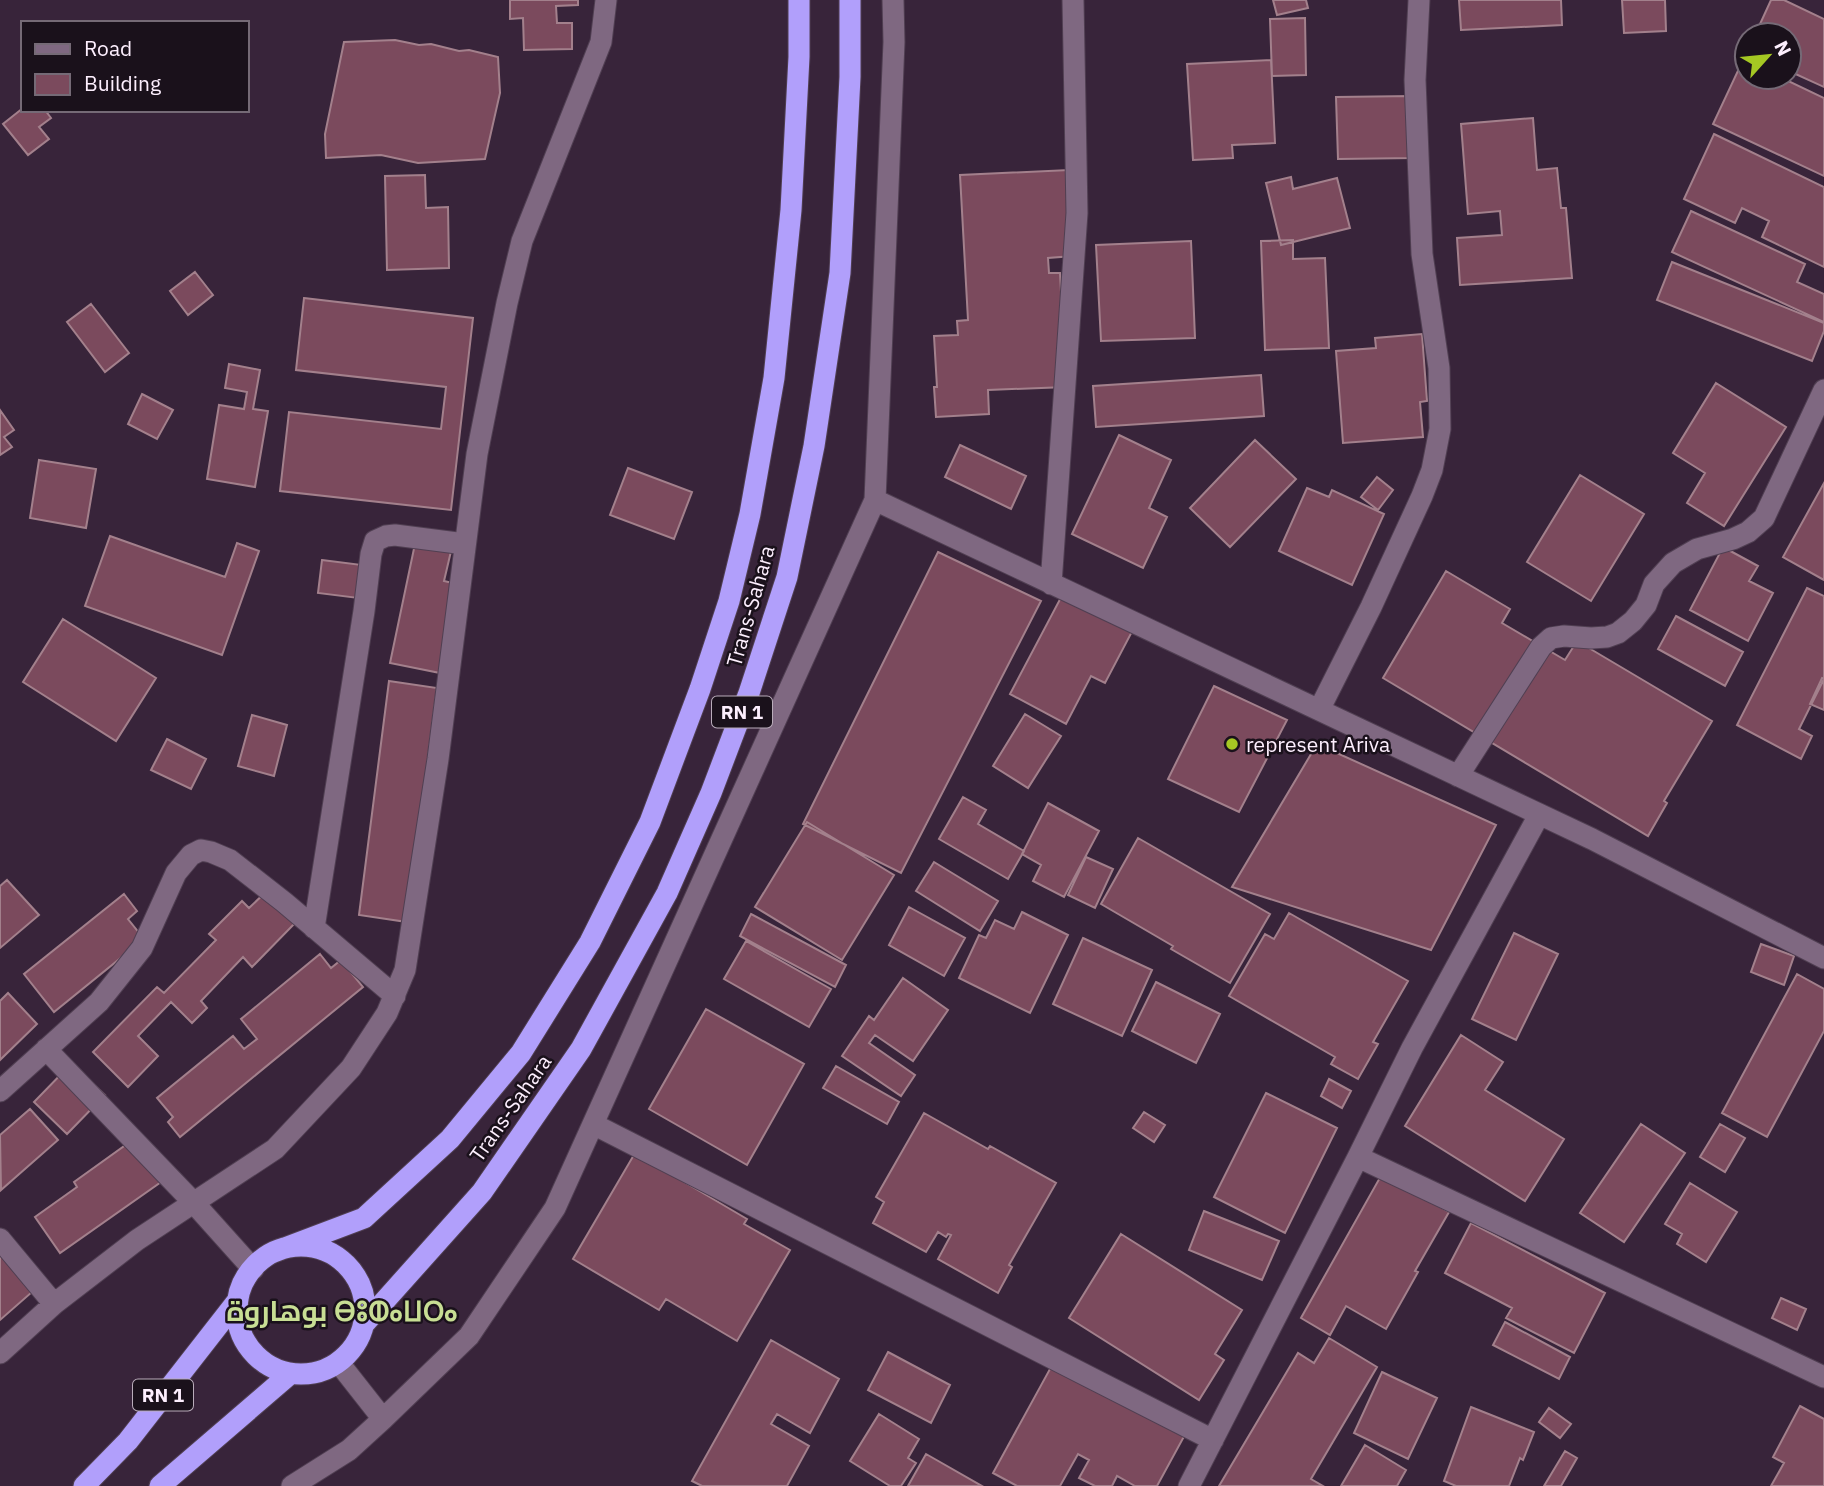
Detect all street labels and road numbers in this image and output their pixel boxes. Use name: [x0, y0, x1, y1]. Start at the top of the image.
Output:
street label: Trans-Sahara: [719, 542, 781, 670]
road number: RN 1: [712, 696, 772, 727]
street label: Trans-Sahara: [463, 1049, 557, 1167]
road number: RN 1: [133, 1380, 193, 1410]

